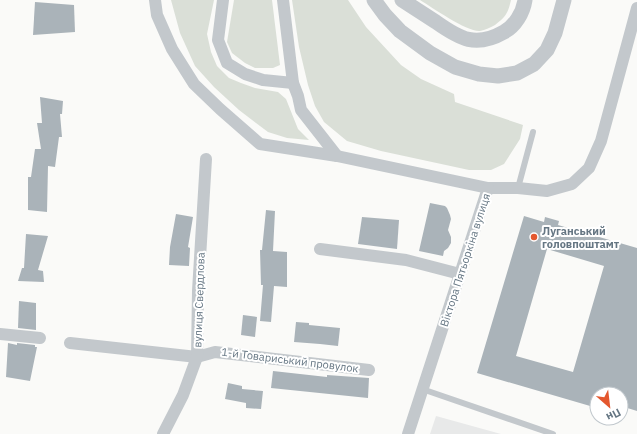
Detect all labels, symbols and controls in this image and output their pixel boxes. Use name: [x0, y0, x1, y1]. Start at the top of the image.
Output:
street label: Віктора Пятьоркіна вулиця: [437, 192, 493, 328]
place label: Луганський головпоштамт: [542, 224, 620, 251]
marker: Луганський головпоштамт: [529, 232, 539, 242]
street label: вулиця Свердлова: [190, 252, 208, 348]
street label: 1-й Товариський провулок: [221, 345, 359, 375]
north arrow: [589, 386, 629, 426]
text: Пн: [604, 405, 623, 424]

